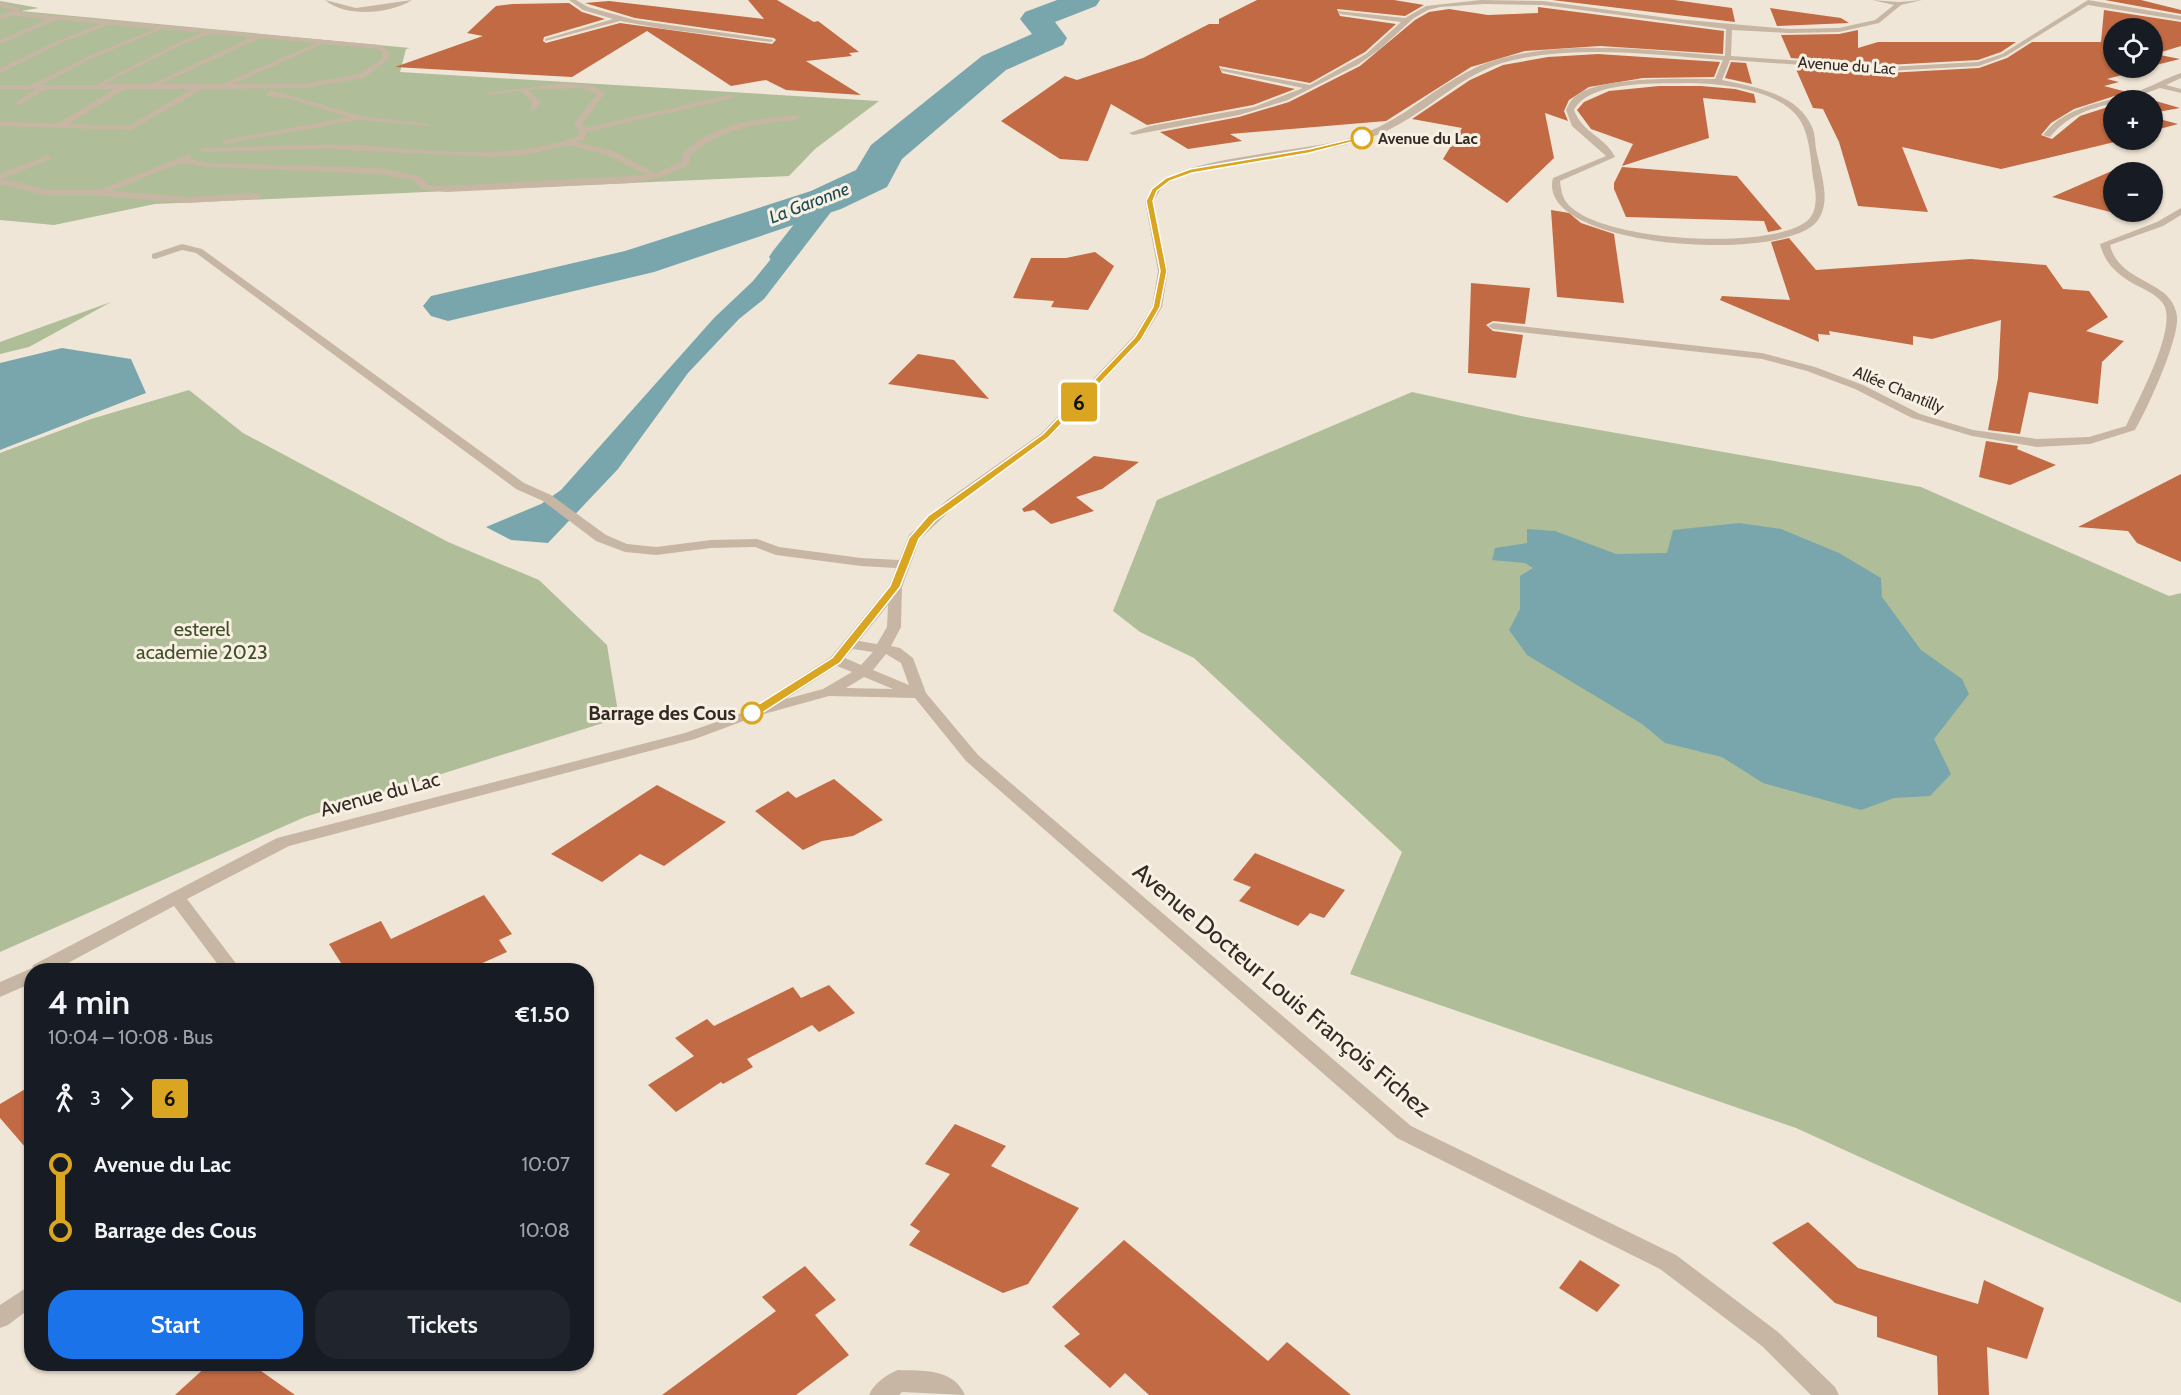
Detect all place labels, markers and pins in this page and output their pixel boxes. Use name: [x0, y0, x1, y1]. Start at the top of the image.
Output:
marker: Avenue du Lac: [1351, 127, 1373, 149]
place label: Avenue du Lac: [1378, 129, 1478, 148]
place label: Barrage des Cous: [588, 701, 736, 725]
marker: Barrage des Cous: [741, 702, 763, 724]

